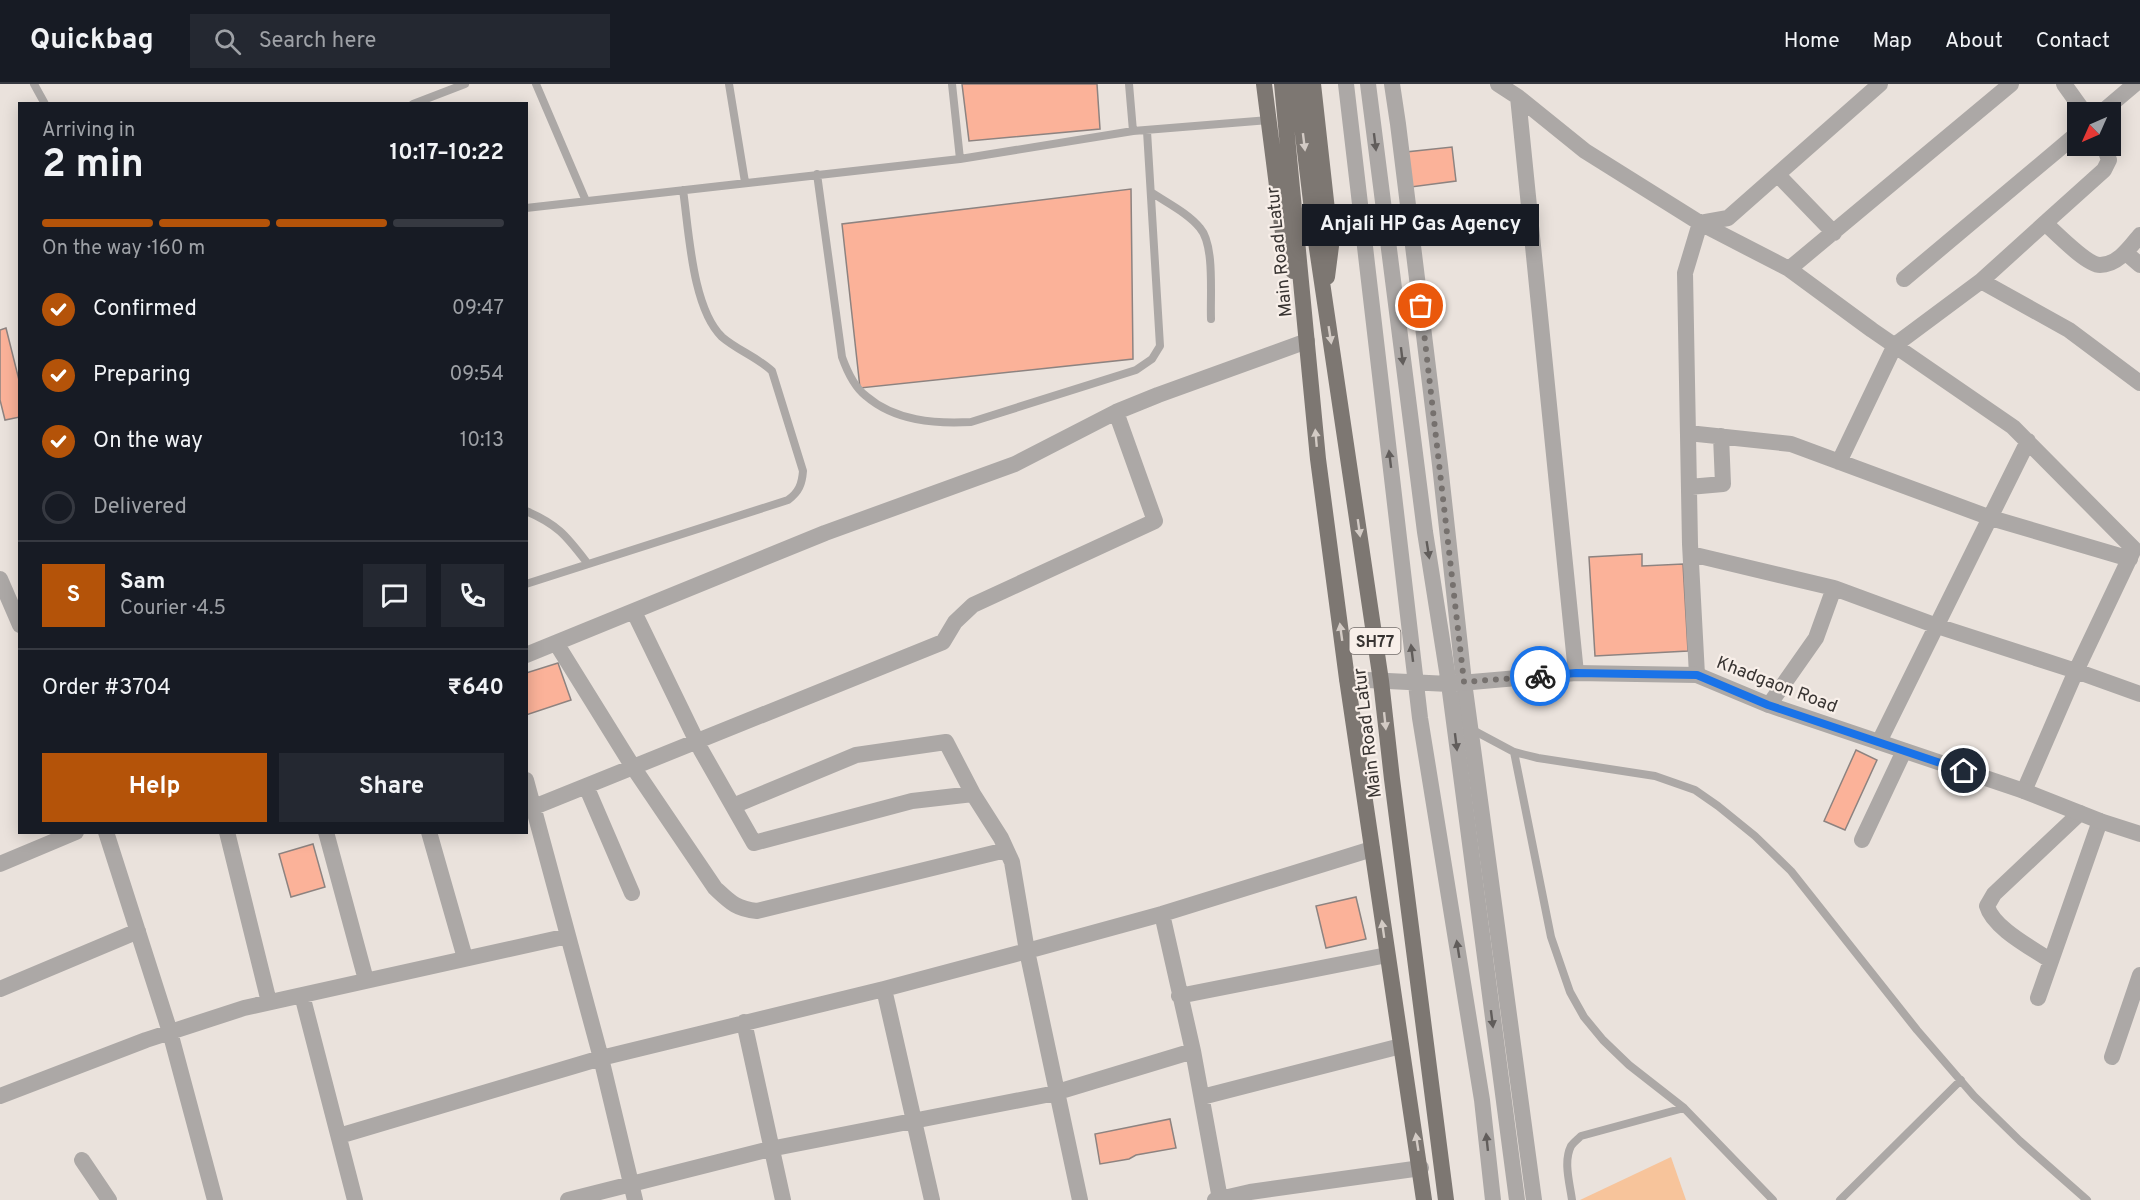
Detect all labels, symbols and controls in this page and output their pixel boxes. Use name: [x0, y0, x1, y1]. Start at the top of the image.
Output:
search box: [190, 14, 610, 68]
text: Quickbag: [30, 23, 154, 59]
icon: search: [211, 25, 244, 58]
text: Search here: [259, 28, 376, 55]
text: Home: [1784, 28, 1840, 55]
text: Map: [1873, 28, 1912, 55]
text: About: [1945, 28, 2003, 55]
text: Contact: [2036, 28, 2110, 55]
north arrow: [2067, 102, 2121, 156]
map controls: [2067, 102, 2121, 156]
text: Arriving in: [42, 118, 135, 144]
one-way arrow: [1299, 133, 1308, 152]
one-way arrow: [1371, 133, 1380, 152]
text: 10:17–10:22: [389, 140, 504, 167]
text: 2 min: [42, 142, 144, 191]
street label: Main Road Latur: [1262, 185, 1299, 318]
callout: Anjali HP Gas Agency: [1302, 204, 1540, 246]
text: Anjali HP Gas Agency: [1320, 212, 1521, 238]
text: On the way · 160 m: [42, 236, 205, 262]
pin: [1395, 280, 1446, 331]
icon: bag: [1404, 289, 1437, 322]
icon: check: [42, 293, 75, 326]
text: Confirmed: [93, 296, 197, 323]
text: 09:47: [452, 296, 504, 322]
one-way arrow: [1326, 326, 1335, 345]
one-way arrow: [1398, 347, 1407, 366]
icon: check: [42, 359, 75, 392]
text: Preparing: [93, 362, 191, 389]
text: 09:54: [449, 362, 504, 388]
icon: check: [42, 425, 75, 458]
text: On the way: [93, 428, 203, 455]
text: 10:13: [460, 428, 504, 454]
one-way arrow: [1311, 429, 1321, 448]
one-way arrow: [1385, 449, 1394, 468]
text: Delivered: [93, 494, 187, 521]
one-way arrow: [1355, 519, 1364, 538]
one-way arrow: [1423, 540, 1432, 559]
button: chat: [363, 564, 426, 627]
button: phone: [441, 564, 504, 627]
text: Sam: [120, 569, 165, 596]
text: S: [67, 582, 80, 609]
text: Courier · 4.5: [120, 596, 226, 622]
one-way arrow: [1336, 622, 1345, 641]
road number: SH77: [1350, 628, 1400, 654]
one-way arrow: [1408, 643, 1417, 662]
courier: [1510, 646, 1570, 706]
street label: Khadgaon Road: [1713, 652, 1840, 719]
icon: bike: [1524, 660, 1557, 693]
street label: Main Road Latur: [1349, 666, 1388, 799]
text: Order #3704: [42, 675, 171, 702]
text: ₹640: [447, 675, 504, 702]
one-way arrow: [1380, 712, 1390, 731]
one-way arrow: [1452, 733, 1461, 752]
pin: [1938, 745, 1989, 796]
button: Help: [42, 753, 267, 822]
button: Share: [279, 753, 504, 822]
icon: home: [1947, 754, 1980, 787]
one-way arrow: [1379, 919, 1388, 938]
one-way arrow: [1453, 939, 1462, 958]
one-way arrow: [1487, 1009, 1496, 1028]
one-way arrow: [1412, 1132, 1421, 1151]
one-way arrow: [1482, 1132, 1492, 1151]

